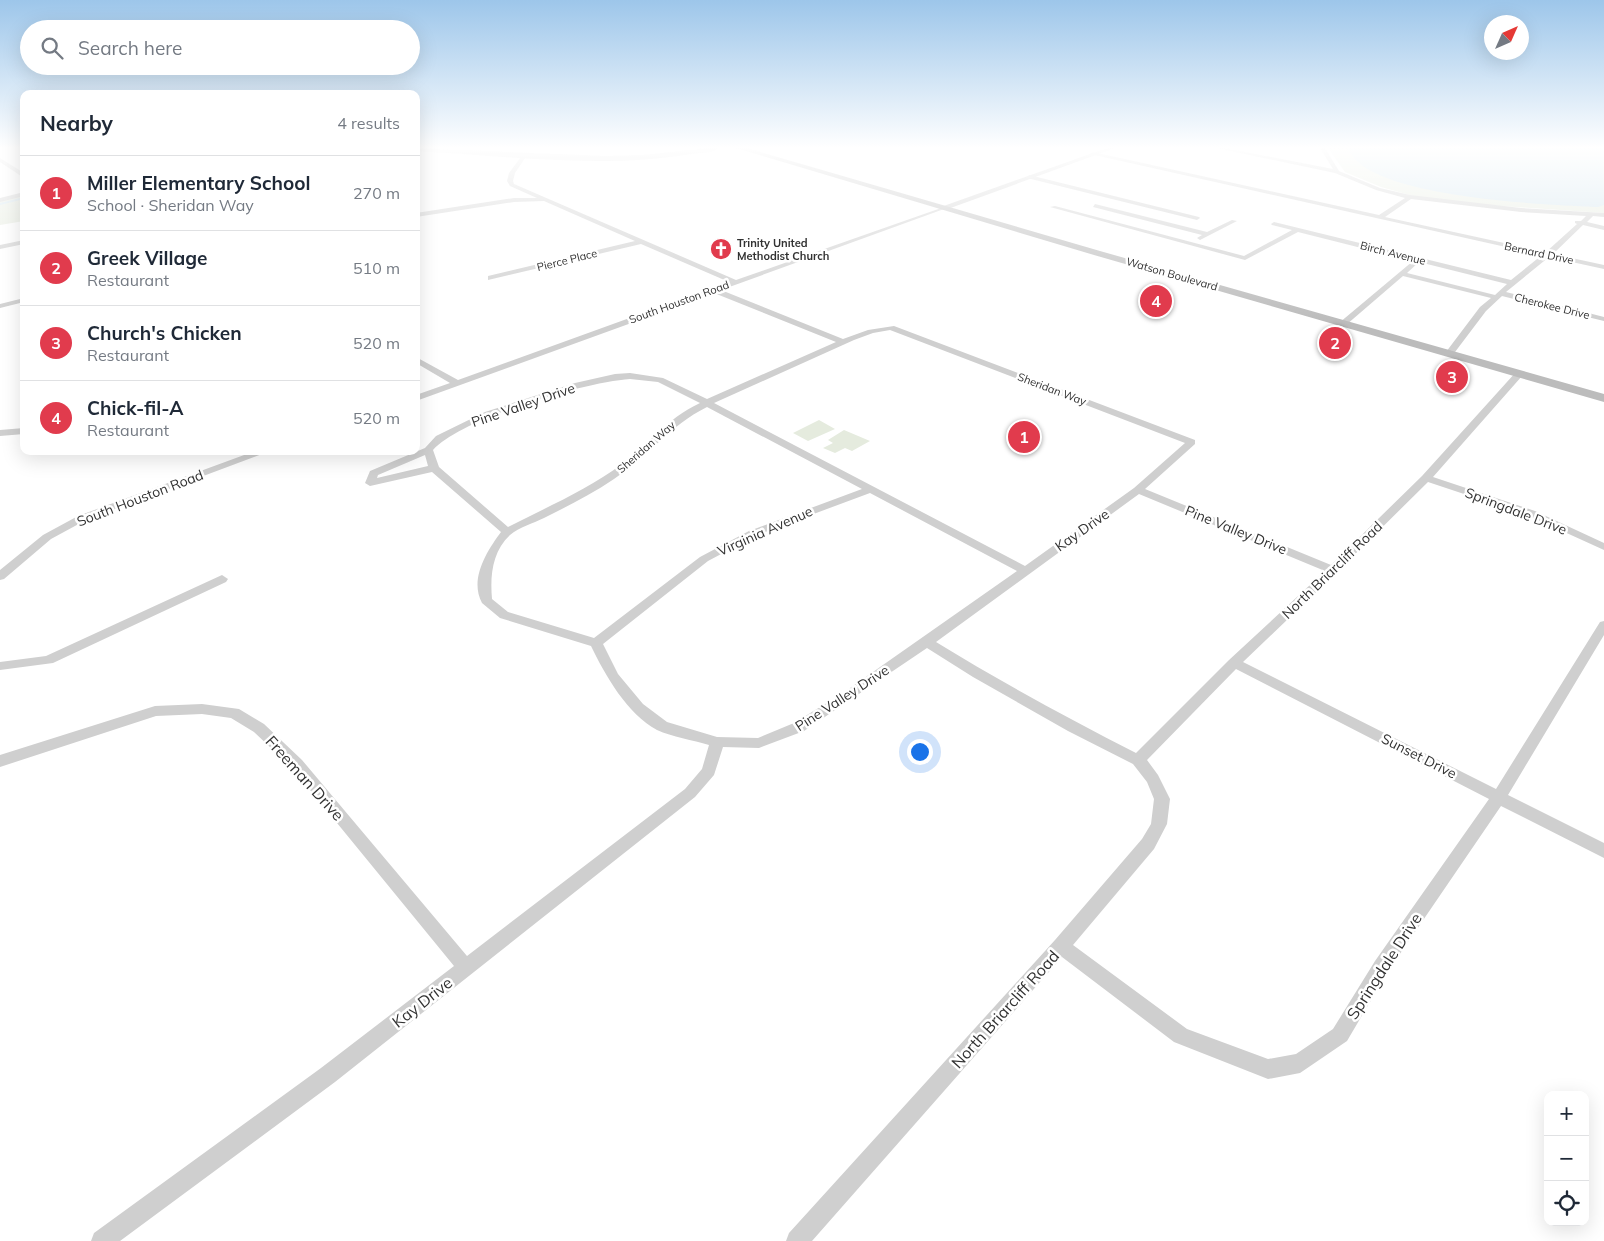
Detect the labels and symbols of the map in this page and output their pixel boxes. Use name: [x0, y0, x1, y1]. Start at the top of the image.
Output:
north arrow: [1484, 15, 1529, 60]
place label: Trinity United Methodist Church: [737, 236, 829, 263]
church icon: Trinity United Methodist Church: [709, 237, 733, 261]
street label: Birch Avenue: [1359, 238, 1427, 268]
street label: Bernard Drive: [1503, 239, 1575, 267]
street label: Pierce Place: [535, 246, 599, 274]
street label: Watson Boulevard: [1125, 254, 1219, 294]
street label: South Houston Road: [627, 277, 731, 327]
pin: 4: [1140, 282, 1172, 320]
street label: Cherokee Drive: [1513, 290, 1591, 322]
pin: 2: [1319, 324, 1351, 362]
pin: 3: [1436, 358, 1468, 396]
street label: Sheridan Way: [1016, 369, 1088, 409]
street label: Pine Valley Drive: [469, 379, 577, 431]
street label: Sheridan Way: [614, 418, 678, 476]
pin: 1: [1008, 418, 1040, 456]
street label: South Houston Road: [74, 466, 206, 530]
street label: Springdale Drive: [1463, 483, 1569, 539]
street label: Pine Valley Drive: [1182, 501, 1290, 559]
street label: Virginia Avenue: [715, 502, 815, 560]
street label: Kay Drive: [1051, 505, 1113, 555]
street label: North Briarcliff Road: [1278, 517, 1386, 623]
street label: Pine Valley Drive: [792, 661, 892, 735]
street label: Sunset Drive: [1378, 729, 1460, 783]
street label: Freeman Drive: [262, 731, 348, 825]
your location: [907, 739, 933, 765]
street label: Springdale Drive: [1342, 909, 1426, 1023]
street label: North Briarcliff Road: [947, 946, 1063, 1072]
street label: Kay Drive: [388, 972, 456, 1032]

